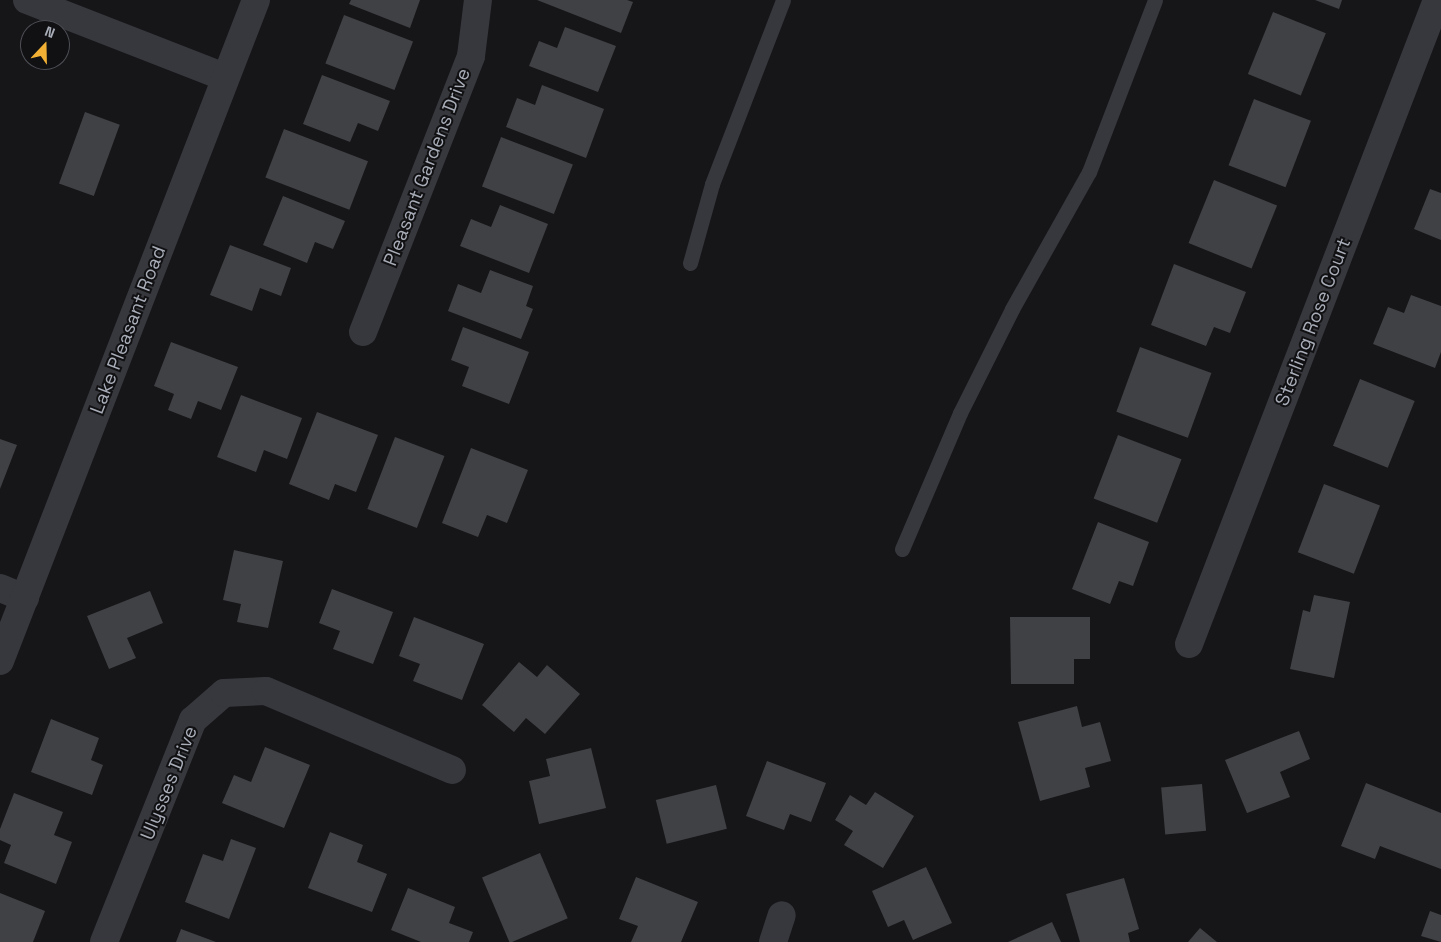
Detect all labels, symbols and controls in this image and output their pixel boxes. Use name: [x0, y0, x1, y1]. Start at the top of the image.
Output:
north arrow: [20, 20, 70, 70]
text: N: [42, 22, 58, 42]
street label: Pleasant Gardens Drive: [379, 65, 475, 269]
street label: Sterling Rose Court: [1270, 235, 1356, 409]
street label: Lake Pleasant Road: [85, 243, 171, 417]
street label: Ulysses Drive: [136, 723, 202, 843]

